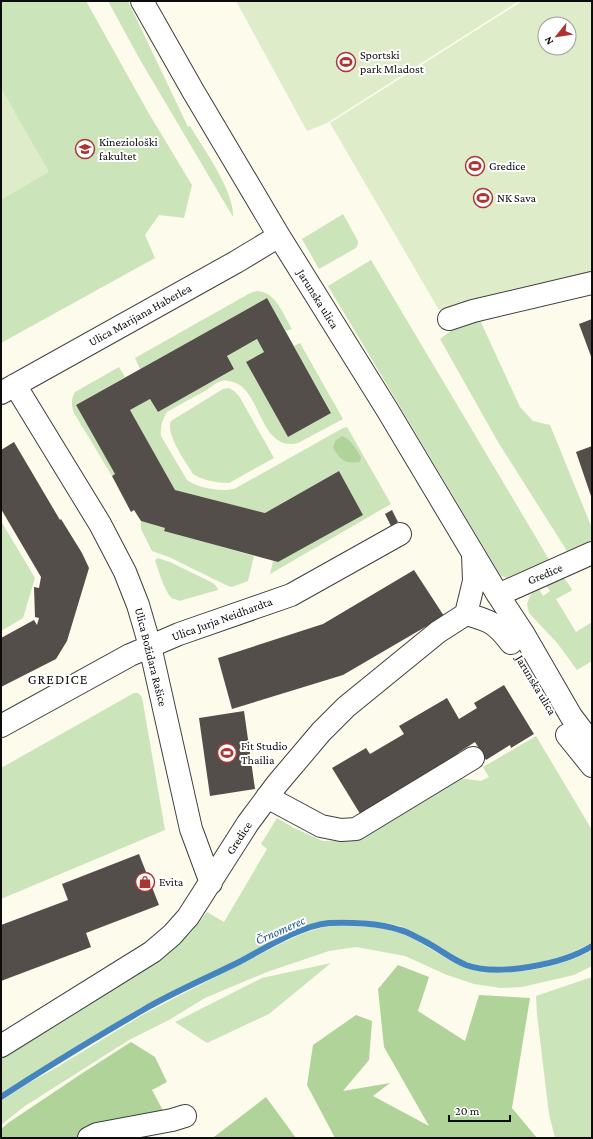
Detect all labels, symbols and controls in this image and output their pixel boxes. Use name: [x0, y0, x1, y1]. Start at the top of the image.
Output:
north arrow: [537, 16, 577, 56]
text: N: [541, 34, 555, 47]
place label: Sportski park Mladost: [360, 48, 425, 76]
sports icon: Sportski park Mladost: [335, 51, 357, 73]
place label: Kineziološki fakultet: [99, 135, 158, 163]
school or university icon: Kineziološki fakultet: [74, 138, 96, 160]
sports icon: Gredice: [464, 155, 486, 177]
place label: Gredice: [489, 159, 526, 173]
sports icon: NK Sava: [472, 187, 494, 209]
place label: NK Sava: [497, 191, 537, 205]
street label: Jarunska ulica: [294, 266, 342, 332]
street label: Ulica Marijana Haberlea: [86, 281, 194, 349]
street label: Gredice: [525, 560, 565, 588]
street label: Ulica Jurja Neidhardta: [170, 594, 275, 644]
street label: Ulica Božidara Rašice: [132, 606, 170, 708]
street label: Jarunska ulica: [512, 652, 560, 718]
district label: GREDICE: [28, 671, 88, 687]
place label: Fit Studio Thailia: [241, 739, 288, 767]
sports icon: Fit Studio Thailia: [216, 742, 238, 764]
street label: Gredice: [223, 819, 255, 857]
shop icon: Evita: [134, 871, 156, 893]
place label: Evita: [159, 875, 184, 889]
water label: Črnomerec: [253, 912, 307, 948]
scale bar: [449, 1097, 510, 1123]
text: 20 m: [455, 1104, 480, 1118]

